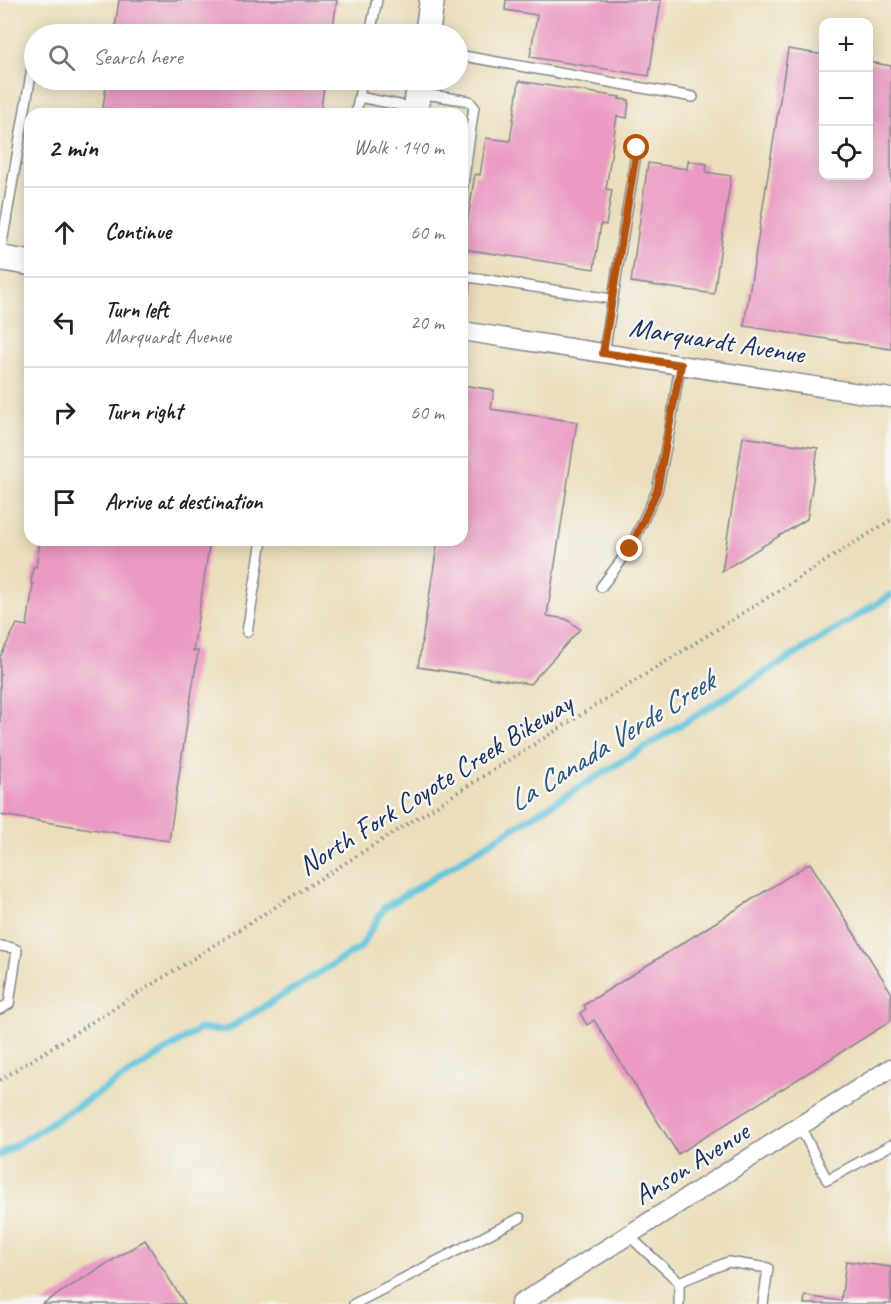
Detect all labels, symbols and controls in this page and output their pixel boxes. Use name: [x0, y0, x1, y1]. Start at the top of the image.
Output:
map controls: [819, 18, 873, 180]
button: +: [819, 18, 873, 72]
search box: [24, 24, 468, 90]
icon: search: [45, 41, 78, 74]
text: Search here: [93, 43, 183, 71]
button: −: [819, 72, 873, 126]
button: locate: [819, 126, 873, 180]
text: 2 min: [48, 131, 98, 164]
route start: [623, 134, 649, 160]
text: Walk · 140 m: [354, 135, 444, 160]
icon: ahead: [48, 216, 81, 249]
text: Continue: [105, 218, 171, 246]
text: 60 m: [410, 220, 444, 245]
text: Turn left: [105, 296, 169, 324]
icon: left: [48, 306, 81, 339]
street label: Marquardt Avenue: [627, 309, 809, 371]
text: 20 m: [410, 310, 444, 335]
text: Marquardt Avenue: [105, 324, 231, 349]
icon: right: [48, 396, 81, 429]
text: Turn right: [105, 398, 182, 426]
text: 60 m: [410, 400, 444, 425]
icon: arrive: [48, 486, 81, 519]
text: Arrive at destination: [105, 488, 262, 516]
route end: [616, 535, 642, 561]
water label: La Canada Verde Creek: [501, 659, 726, 820]
street label: North Fork Coyote Creek Bikeway: [292, 684, 581, 883]
street label: Anson Avenue: [627, 1113, 757, 1212]

